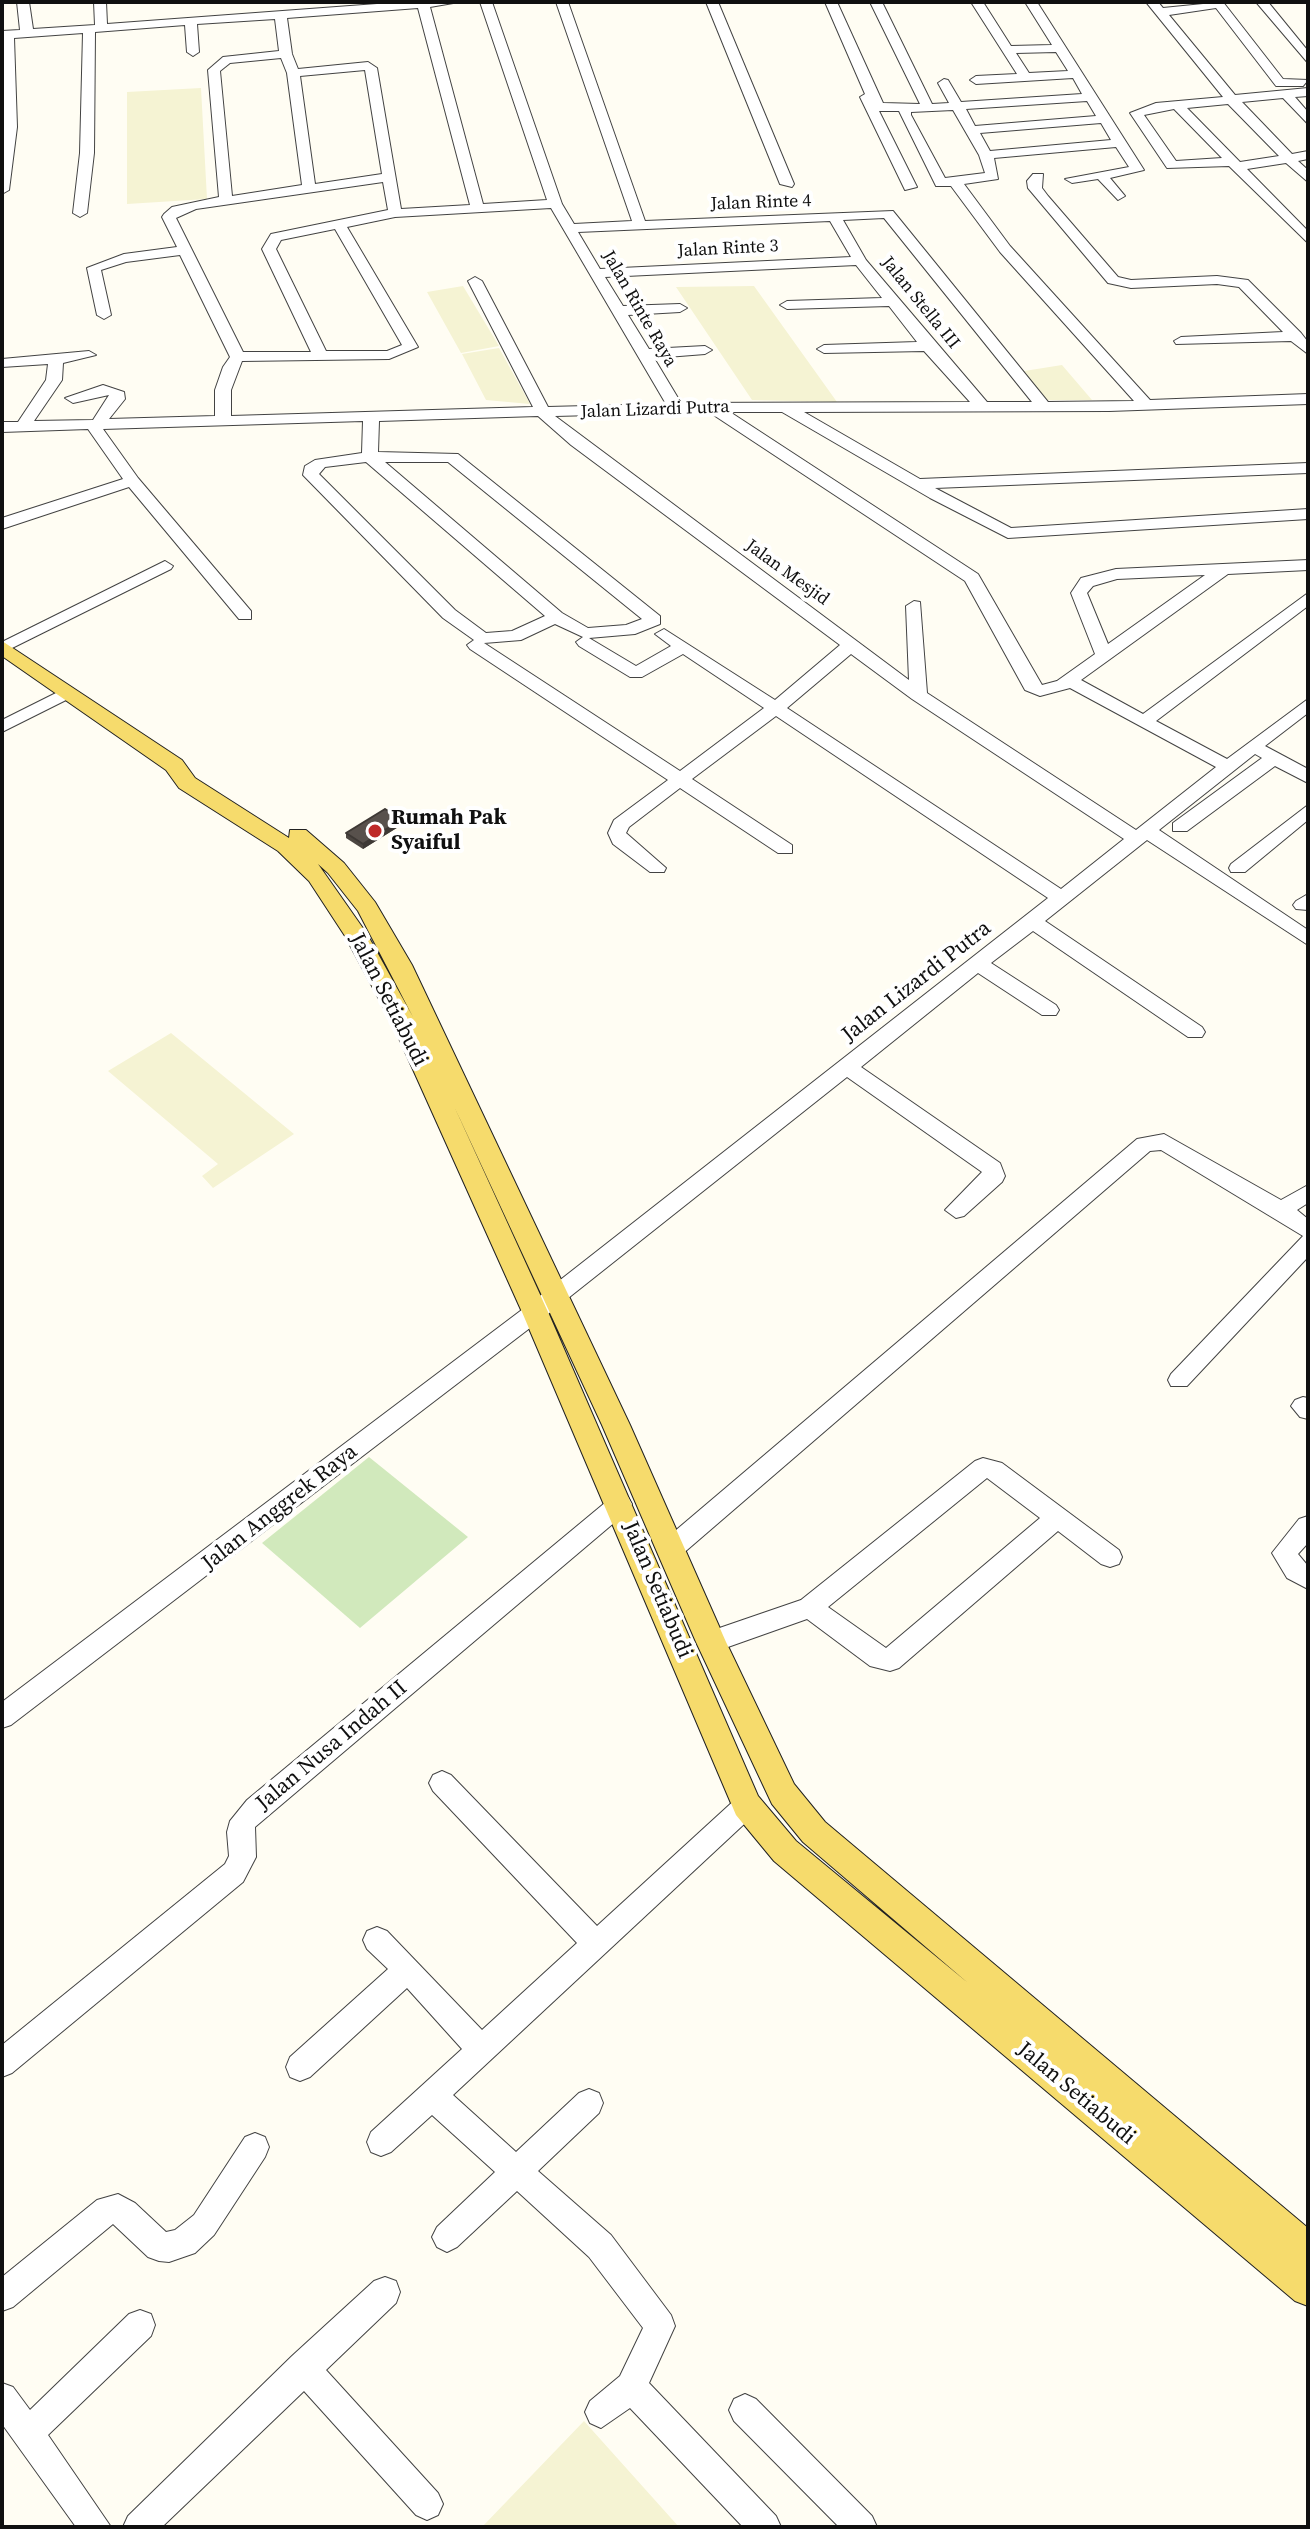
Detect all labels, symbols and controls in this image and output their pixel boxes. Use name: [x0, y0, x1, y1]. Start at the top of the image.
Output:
street label: Jalan Rinte 4: [710, 190, 812, 216]
street label: Jalan Rinte 3: [677, 236, 779, 262]
street label: Jalan Rinte Raya: [597, 247, 681, 371]
street label: Jalan Stella III: [876, 252, 964, 354]
street label: Jalan Lizardi Putra: [580, 397, 730, 423]
street label: Jalan Mesjid: [741, 535, 833, 611]
place label: Rumah Pak Syaiful: [391, 805, 507, 856]
marker: Rumah Pak Syaiful: [366, 822, 384, 840]
street label: Jalan Lizardi Putra: [837, 916, 997, 1048]
street label: Jalan Setiabudi: [343, 929, 433, 1071]
street label: Jalan Anggrek Raya: [197, 1439, 363, 1577]
street label: Jalan Setiabudi: [616, 1518, 698, 1662]
street label: Jalan Nusa Indah II: [251, 1675, 413, 1817]
street label: Jalan Setiabudi: [1012, 2037, 1140, 2151]

